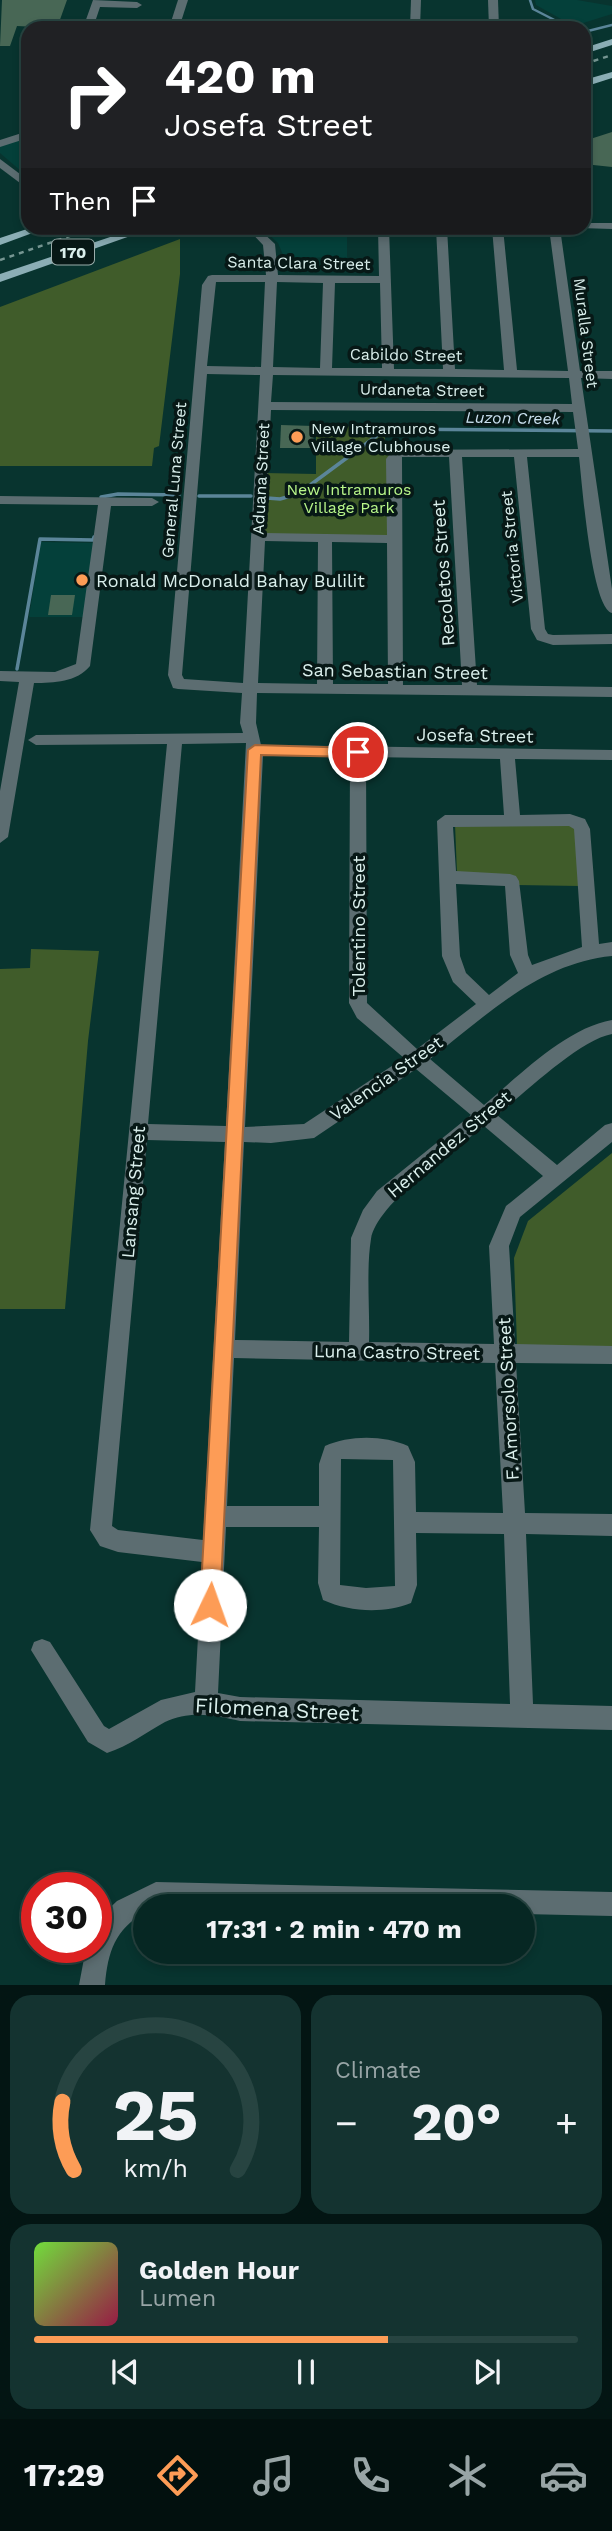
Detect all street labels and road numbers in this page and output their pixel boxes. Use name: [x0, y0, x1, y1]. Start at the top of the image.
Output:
road number: 170: [52, 240, 94, 264]
street label: Santa Clara Street: [227, 252, 371, 274]
street label: Muralla Street: [570, 277, 602, 389]
street label: Cabildo Street: [350, 345, 463, 365]
street label: Urdaneta Street: [360, 379, 485, 401]
street label: General Luna Street: [158, 401, 190, 559]
street label: Aduana Street: [249, 422, 273, 535]
street label: Victoria Street: [497, 490, 527, 604]
street label: Recoletos Street: [427, 499, 459, 647]
street label: San Sebastian Street: [302, 659, 488, 683]
street label: Josefa Street: [416, 723, 534, 747]
street label: Tolentino Street: [348, 855, 369, 997]
street label: Valencia Street: [326, 1031, 447, 1125]
street label: Hernandez Street: [383, 1086, 515, 1202]
street label: Lansang Street: [117, 1124, 149, 1259]
street label: F. Amorsolo Street: [493, 1317, 523, 1481]
street label: Luna Castro Street: [314, 1340, 481, 1364]
street label: Filomena Street: [194, 1692, 360, 1726]

